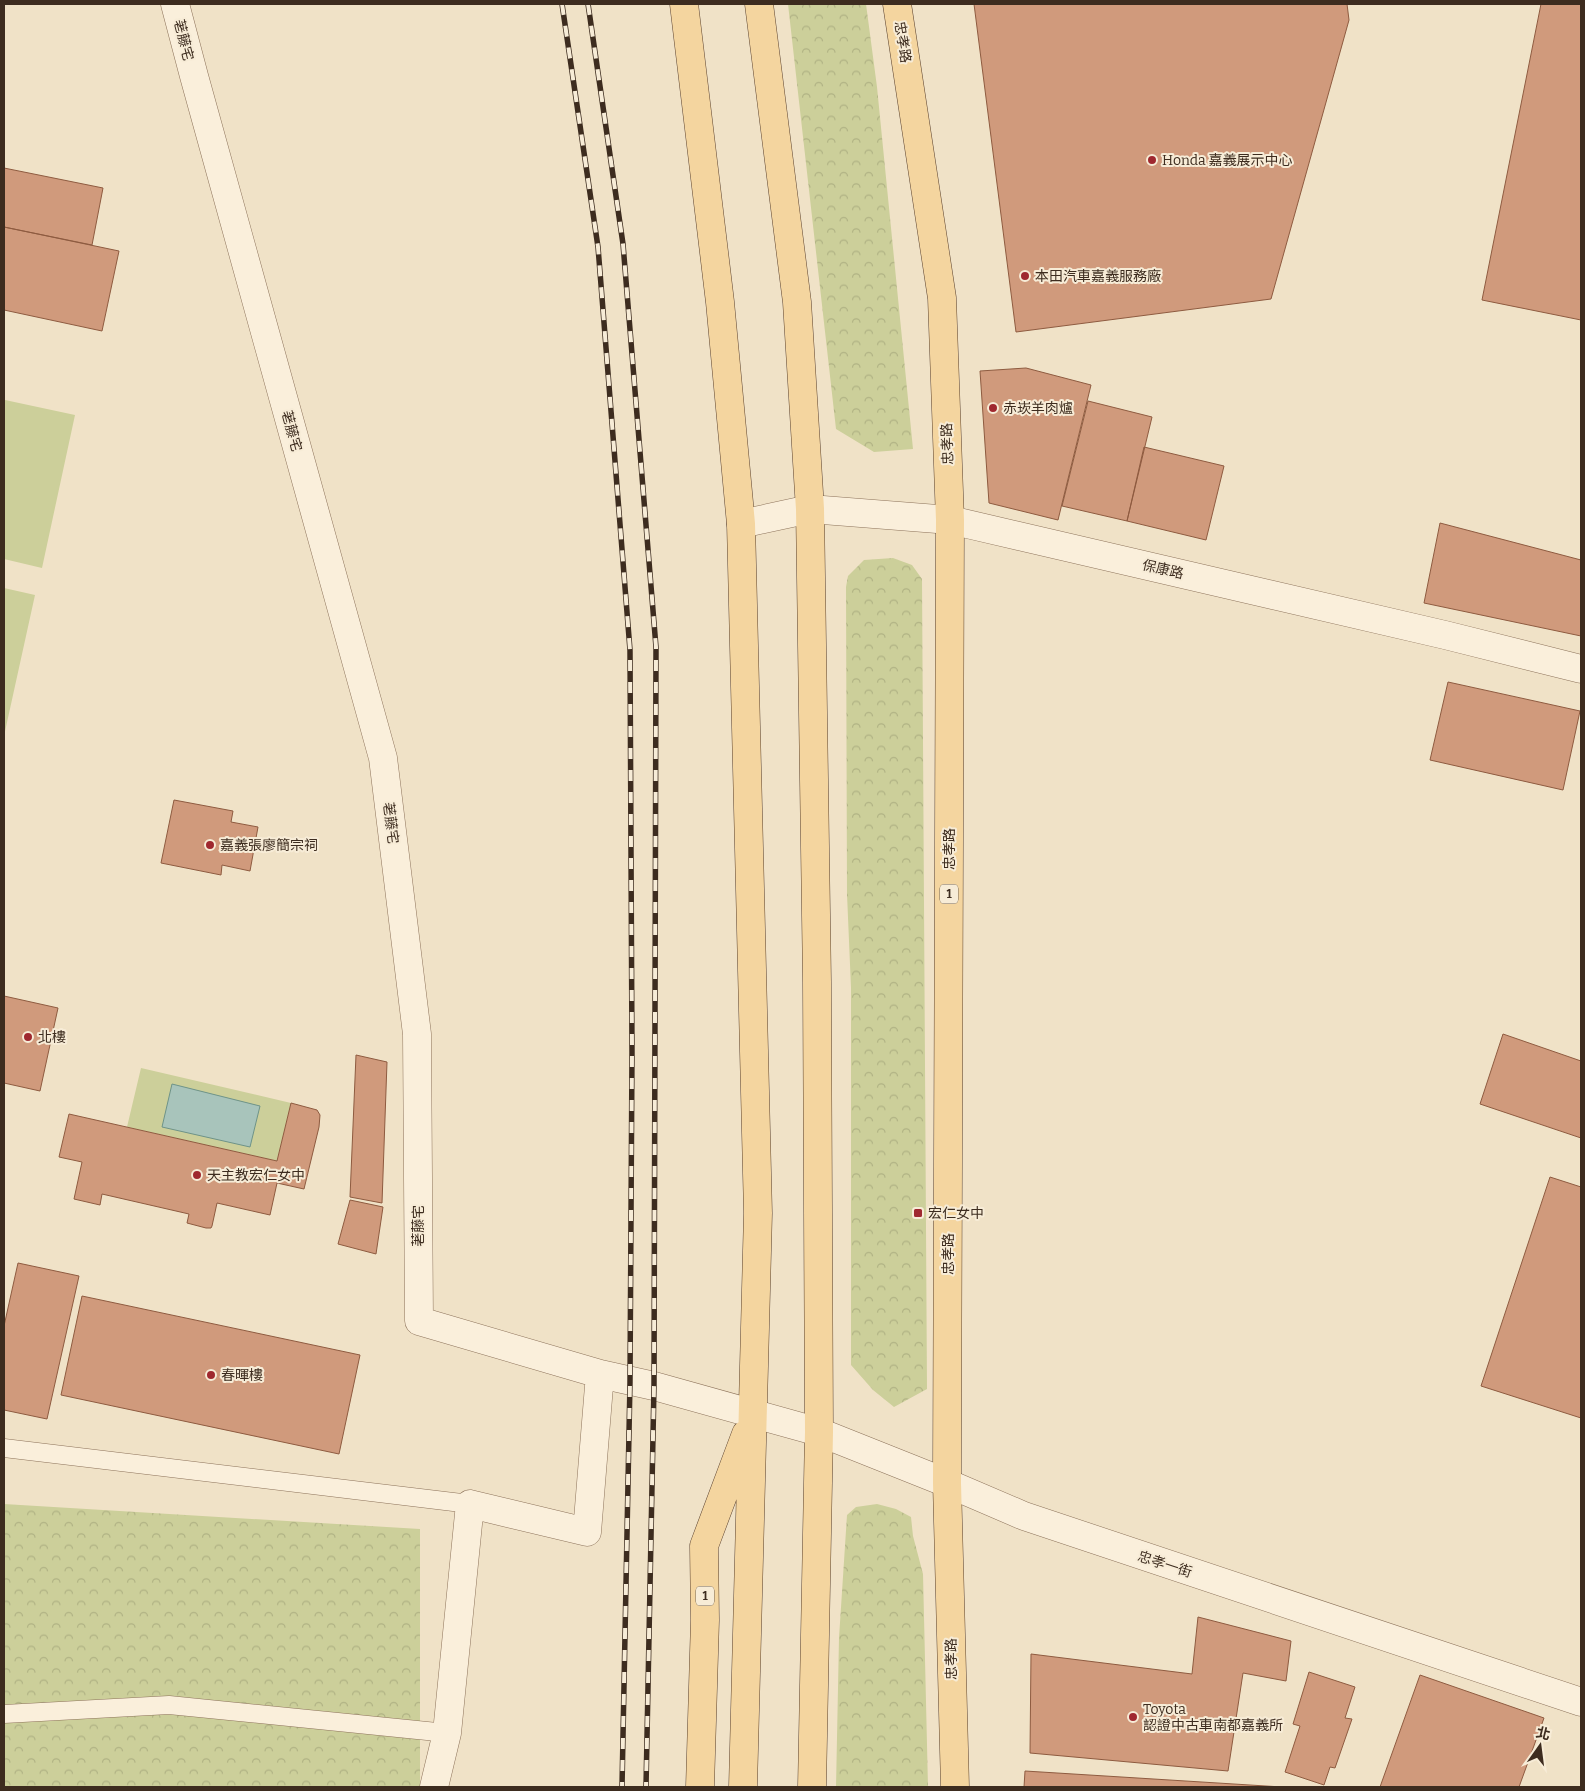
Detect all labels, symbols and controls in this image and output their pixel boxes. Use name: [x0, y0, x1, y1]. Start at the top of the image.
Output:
street label: 荖藤宅: [170, 18, 197, 63]
street label: 忠孝路: [891, 20, 914, 64]
place label: Honda 嘉義展示中心: [1162, 152, 1292, 169]
marker: Honda 嘉義展示中心: [1146, 154, 1158, 166]
place label: 本田汽車嘉義服務廠: [1035, 268, 1161, 285]
marker: 本田汽車嘉義服務廠: [1019, 270, 1031, 282]
place label: 赤崁羊肉爐: [1003, 400, 1073, 417]
marker: 赤崁羊肉爐: [987, 402, 999, 414]
street label: 荖藤宅: [278, 409, 305, 454]
street label: 忠孝路: [938, 423, 957, 465]
street label: 保康路: [1141, 556, 1185, 582]
street label: 荖藤宅: [380, 801, 401, 845]
street label: 忠孝路: [941, 828, 958, 870]
place label: 嘉義張廖簡宗祠: [220, 837, 318, 854]
marker: 嘉義張廖簡宗祠: [204, 839, 216, 851]
road number: 1: [940, 884, 958, 904]
place label: 北樓: [38, 1029, 66, 1046]
marker: 北樓: [22, 1031, 34, 1043]
place label: 天主教宏仁女中: [207, 1167, 305, 1184]
marker: 天主教宏仁女中: [191, 1169, 203, 1181]
street label: 荖藤宅: [410, 1205, 427, 1247]
place label: 宏仁女中: [928, 1205, 984, 1222]
marker: 宏仁女中: [912, 1207, 924, 1219]
street label: 忠孝路: [940, 1233, 957, 1275]
place label: 春暉樓: [221, 1367, 263, 1384]
marker: 春暉樓: [205, 1369, 217, 1381]
street label: 忠孝一街: [1136, 1548, 1194, 1581]
road number: 1: [696, 1586, 714, 1605]
street label: 忠孝路: [943, 1638, 960, 1680]
place label: Toyota 認證中古車南都嘉義所: [1143, 1701, 1283, 1734]
marker: Toyota 認證中古車南都嘉義所: [1127, 1711, 1139, 1723]
north arrow: [1515, 1721, 1565, 1771]
text: 北: [1534, 1724, 1552, 1744]

